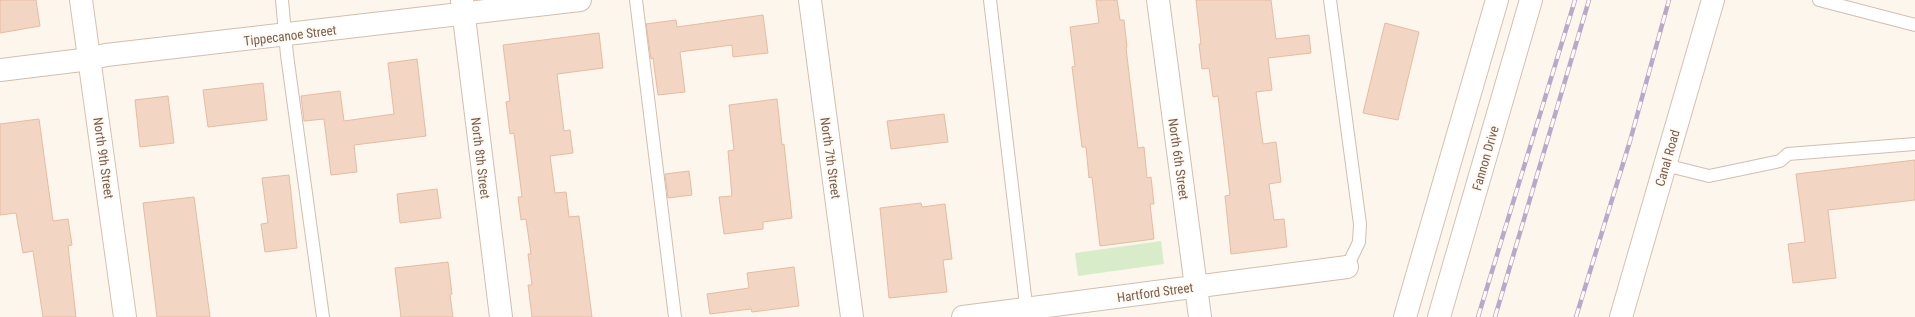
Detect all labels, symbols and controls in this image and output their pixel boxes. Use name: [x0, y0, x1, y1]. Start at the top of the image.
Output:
street label: Tippecanoe Street: [243, 22, 337, 49]
street label: North 9th Street: [90, 116, 117, 200]
street label: North 8th Street: [468, 116, 493, 200]
street label: North 7th Street: [817, 116, 844, 200]
street label: North 6th Street: [1165, 117, 1192, 201]
street label: Fannon Drive: [1469, 124, 1502, 192]
street label: Canal Road: [1652, 128, 1683, 188]
street label: Hartford Street: [1116, 280, 1194, 305]

